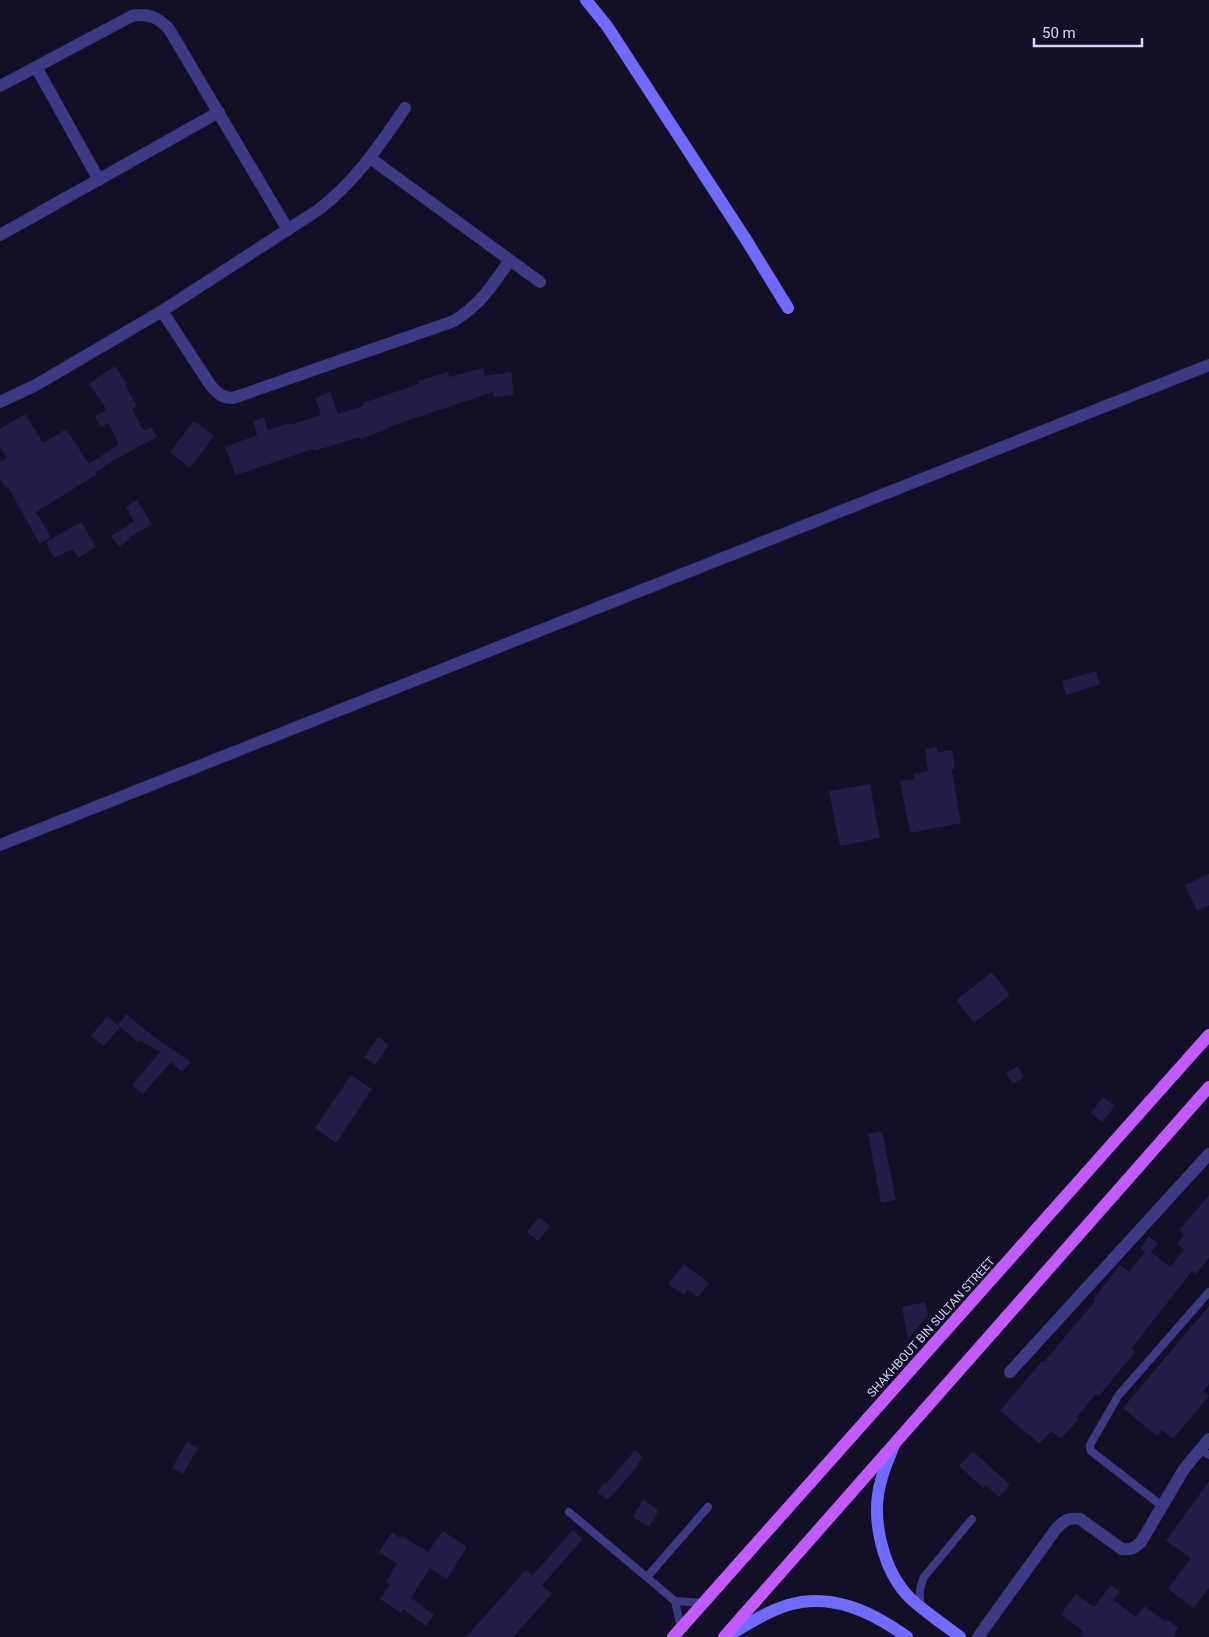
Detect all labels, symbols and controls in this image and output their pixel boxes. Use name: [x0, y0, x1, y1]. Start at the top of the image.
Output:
scale bar: [1034, 15, 1142, 47]
text: 50 m: [1042, 24, 1076, 42]
street label: SHAKHBOUT BIN SULTAN STREET: [864, 1254, 998, 1400]

